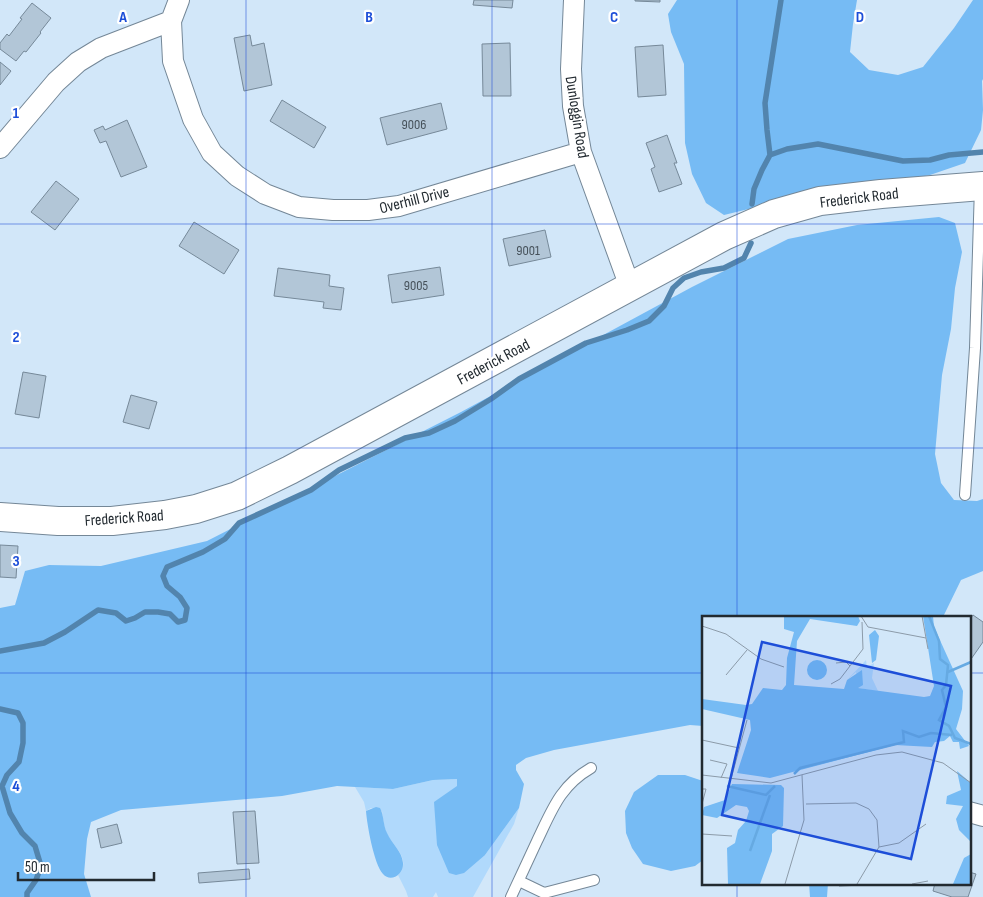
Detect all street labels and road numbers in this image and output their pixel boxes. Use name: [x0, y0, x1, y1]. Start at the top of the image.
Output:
street label: Dunloggin Road: [561, 75, 592, 160]
street label: Overhill Drive: [378, 183, 451, 218]
street label: Frederick Road: [819, 184, 900, 213]
street label: Frederick Road: [454, 335, 533, 389]
street label: Frederick Road: [84, 506, 164, 531]

